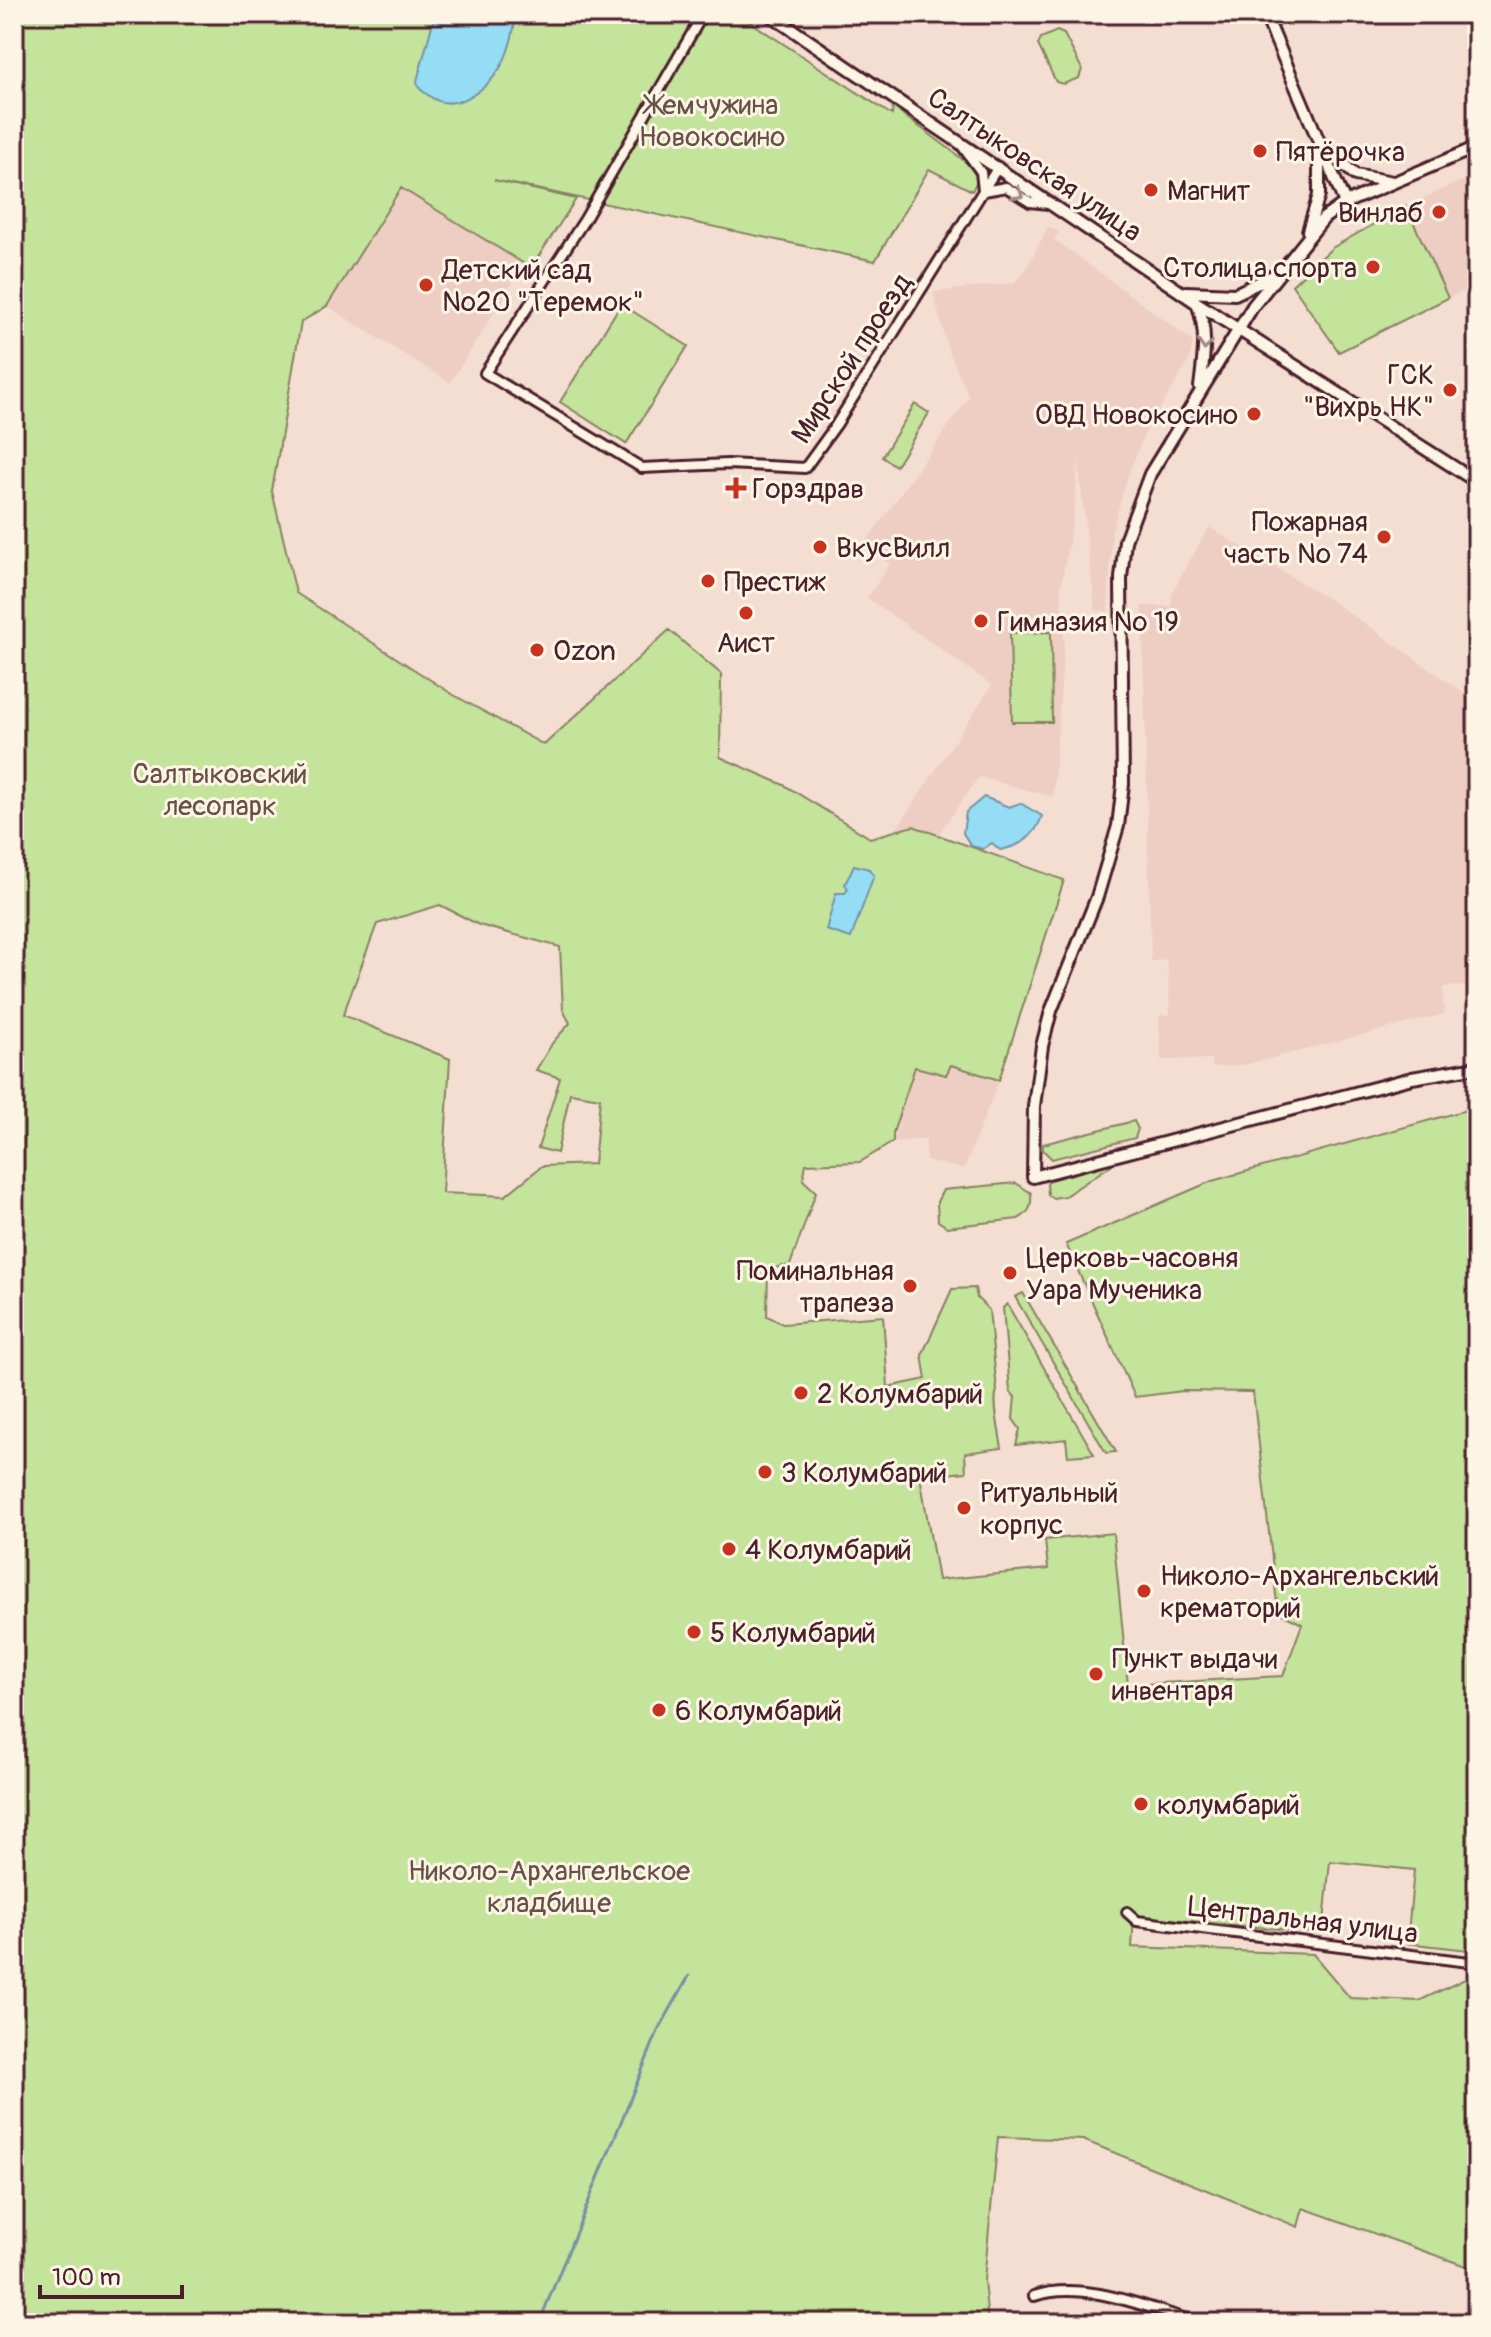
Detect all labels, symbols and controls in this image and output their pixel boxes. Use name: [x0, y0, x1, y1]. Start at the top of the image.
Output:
street label: Салтыковская улица: [920, 81, 1148, 250]
park label: Жемчужина Новокосино: [639, 88, 785, 155]
place label: Пятёрочка: [1276, 135, 1405, 170]
marker: Пятёрочка: [1251, 142, 1269, 160]
place label: Магнит: [1167, 174, 1250, 209]
marker: Магнит: [1142, 181, 1160, 199]
one-way arrow: [1009, 185, 1024, 200]
place label: Винлаб: [1338, 196, 1423, 231]
marker: Винлаб: [1430, 203, 1448, 221]
place label: Столица спорта: [1163, 251, 1357, 286]
place label: Детский сад №20 "Теремок": [441, 253, 644, 320]
marker: Столица спорта: [1364, 258, 1382, 276]
street label: Мирской проезд: [784, 267, 920, 450]
marker: Детский сад №20 "Теремок": [417, 276, 435, 294]
one-way arrow: [1197, 339, 1214, 352]
place label: ГСК "Вихрь НК": [1303, 358, 1434, 425]
marker: ГСК "Вихрь НК": [1441, 381, 1459, 399]
place label: ОВД Новокосино: [1035, 398, 1238, 433]
marker: ОВД Новокосино: [1245, 405, 1263, 423]
place label: Горздрав: [752, 472, 864, 507]
marker: Горздрав: [727, 479, 745, 497]
place label: Пожарная часть № 74: [1223, 505, 1368, 572]
marker: Пожарная часть № 74: [1375, 528, 1393, 546]
place label: ВкусВилл: [836, 531, 950, 566]
marker: ВкусВилл: [811, 538, 829, 556]
place label: Престиж: [724, 565, 826, 600]
marker: Престиж: [699, 572, 717, 590]
marker: Аист: [737, 604, 755, 622]
place label: Гимназия № 19: [997, 605, 1179, 640]
marker: Гимназия № 19: [972, 612, 990, 630]
place label: Аист: [717, 626, 775, 661]
place label: Ozon: [553, 634, 616, 669]
marker: Ozon: [528, 641, 546, 659]
park label: Салтыковский лесопарк: [133, 757, 307, 824]
place label: Церковь-часовня Уара Мученика: [1026, 1241, 1238, 1308]
place label: Поминальная трапеза: [736, 1254, 894, 1321]
marker: Церковь-часовня Уара Мученика: [1001, 1264, 1019, 1282]
marker: Поминальная трапеза: [901, 1277, 919, 1295]
place label: 2 Колумбарий: [817, 1377, 983, 1412]
marker: 2 Колумбарий: [792, 1384, 810, 1402]
place label: 3 Колумбарий: [781, 1456, 947, 1491]
marker: 3 Колумбарий: [756, 1463, 774, 1481]
place label: Ритуальный корпус: [980, 1476, 1118, 1543]
marker: Ритуальный корпус: [955, 1499, 973, 1517]
place label: 4 Колумбарий: [745, 1533, 912, 1568]
marker: 4 Колумбарий: [720, 1540, 738, 1558]
place label: Николо-Архангельский крематорий: [1160, 1559, 1439, 1626]
marker: Николо-Архангельский крематорий: [1135, 1582, 1153, 1600]
place label: 5 Колумбарий: [710, 1616, 876, 1651]
marker: 5 Колумбарий: [685, 1623, 703, 1641]
place label: Пункт выдачи инвентаря: [1112, 1642, 1277, 1709]
marker: Пункт выдачи инвентаря: [1087, 1665, 1105, 1683]
place label: 6 Колумбарий: [675, 1694, 842, 1729]
marker: 6 Колумбарий: [650, 1701, 668, 1719]
place label: колумбарий: [1157, 1788, 1300, 1823]
marker: колумбарий: [1132, 1795, 1150, 1813]
park label: Николо-Архангельское кладбище: [408, 1854, 690, 1921]
street label: Центральная улица: [1186, 1889, 1420, 1952]
scale bar: [40, 2249, 182, 2299]
text: 100 m: [52, 2263, 121, 2292]

